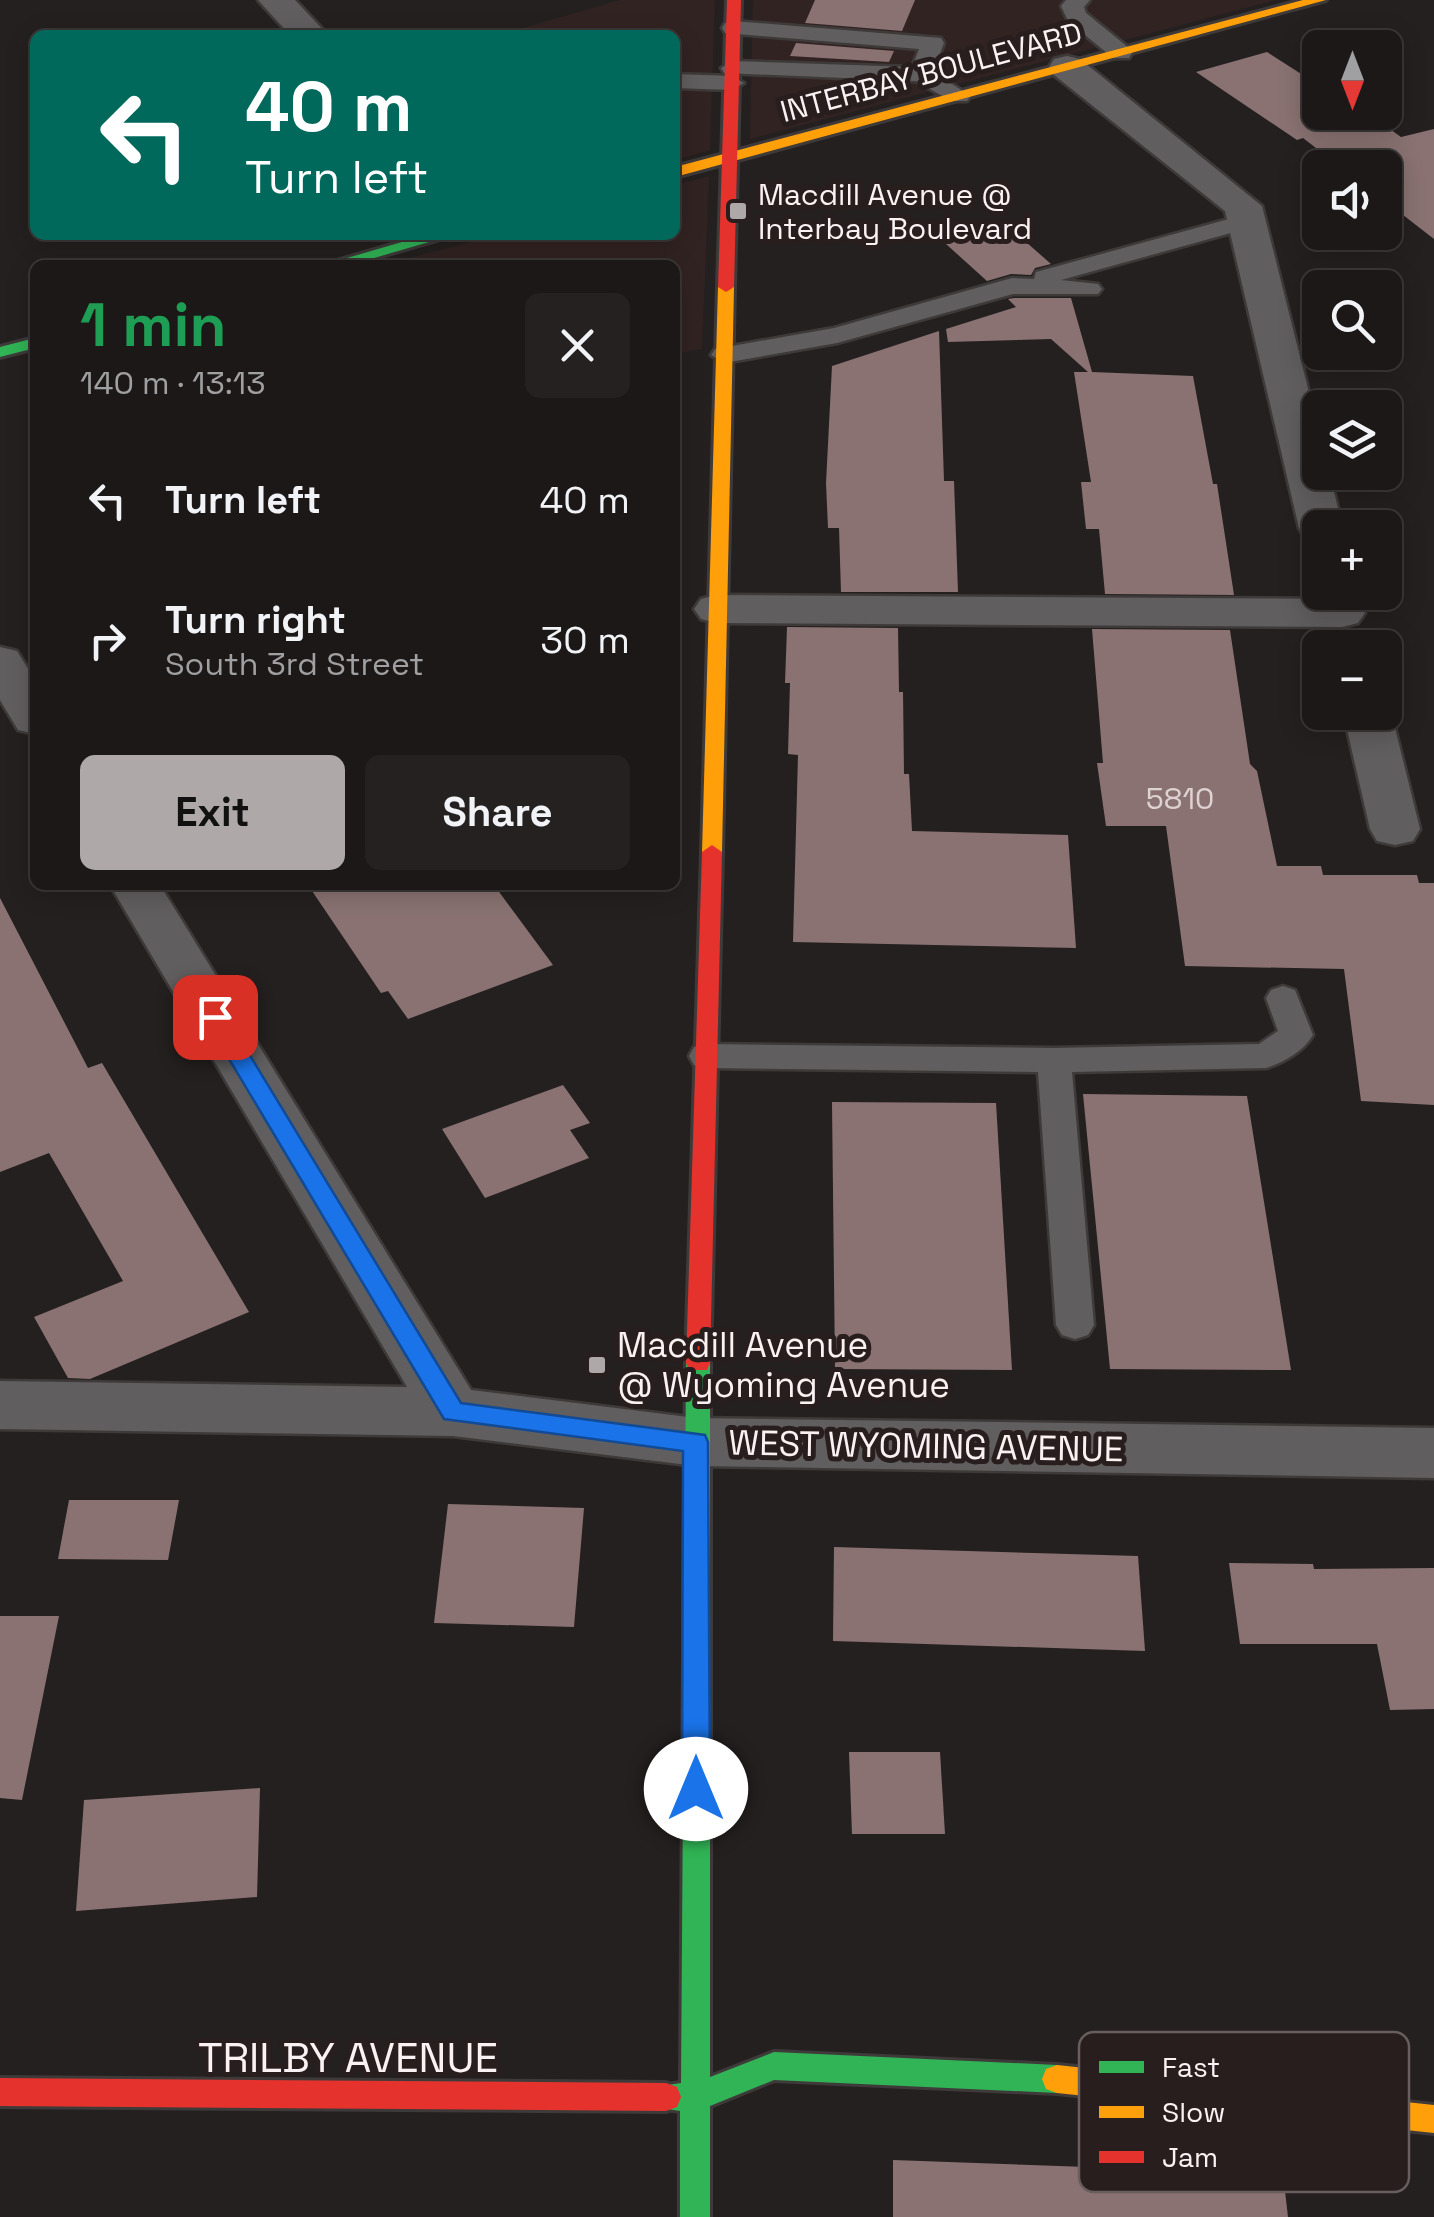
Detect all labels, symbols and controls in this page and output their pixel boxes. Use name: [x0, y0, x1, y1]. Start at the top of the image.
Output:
street label: INTERBAY BOULEVARD: [776, 13, 1086, 131]
north arrow: [1302, 30, 1402, 130]
map controls: [1302, 30, 1402, 730]
text: 40 m: [245, 62, 412, 151]
icon: left: [80, 70, 210, 200]
text: Turn left: [245, 149, 428, 206]
button: sound: [1302, 150, 1402, 250]
place label: Macdill Avenue @ Interbay Boulevard: [758, 175, 1032, 248]
marker: Macdill Avenue @ Interbay Boulevard: [727, 200, 749, 222]
button: search: [1302, 270, 1402, 370]
text: 1 min: [80, 287, 227, 364]
button: close: [525, 293, 630, 398]
text: 140 m · 13:13: [80, 363, 266, 403]
button: layers: [1302, 390, 1402, 490]
icon: left: [80, 473, 135, 528]
text: Turn left: [165, 476, 321, 524]
text: 40 m: [539, 476, 630, 524]
button: +: [1302, 510, 1402, 610]
text: Turn right: [165, 596, 346, 644]
icon: right: [80, 613, 135, 668]
text: 30 m: [540, 616, 630, 664]
button: −: [1302, 630, 1402, 730]
text: South 3rd Street: [165, 644, 424, 684]
button: Exit: [80, 755, 345, 870]
button: Share: [365, 755, 630, 870]
house number: 5810: [1146, 779, 1214, 818]
pin: [173, 975, 258, 1060]
icon: arrive: [188, 990, 243, 1045]
place label: Macdill Avenue @ Wyoming Avenue: [617, 1323, 950, 1407]
marker: Macdill Avenue @ Wyoming Avenue: [586, 1354, 608, 1376]
street label: WEST WYOMING AVENUE: [728, 1421, 1124, 1471]
position arrow: [644, 1737, 748, 1841]
street label: TRILBY AVENUE: [198, 2031, 498, 2084]
legend: [1079, 2032, 1409, 2192]
text: Fast: [1162, 2049, 1220, 2085]
text: Slow: [1162, 2094, 1225, 2130]
text: Jam: [1162, 2139, 1218, 2175]

